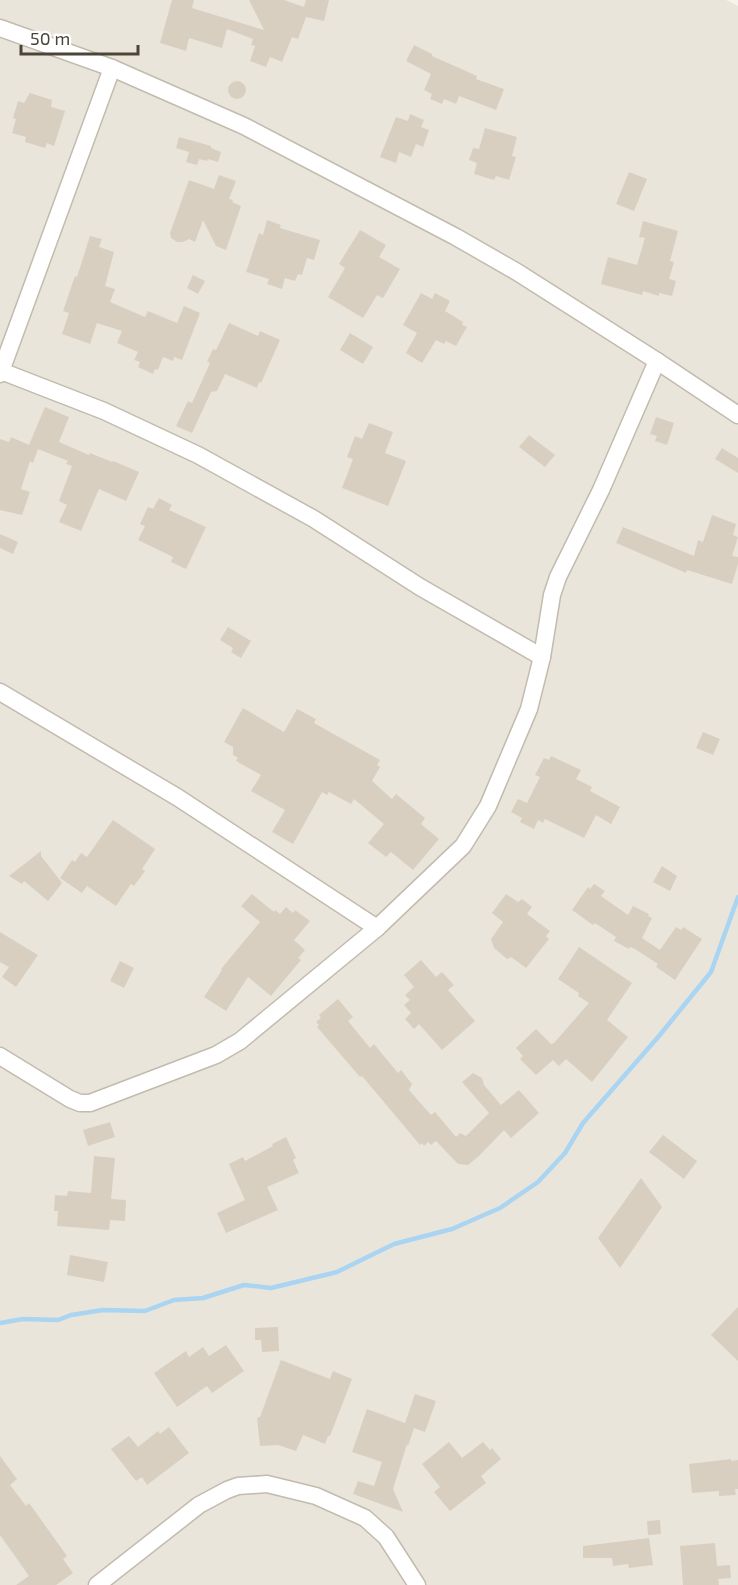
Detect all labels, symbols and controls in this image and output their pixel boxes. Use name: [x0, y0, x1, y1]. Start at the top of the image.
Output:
scale bar: [21, 18, 138, 56]
text: 50 m: [30, 27, 70, 49]

